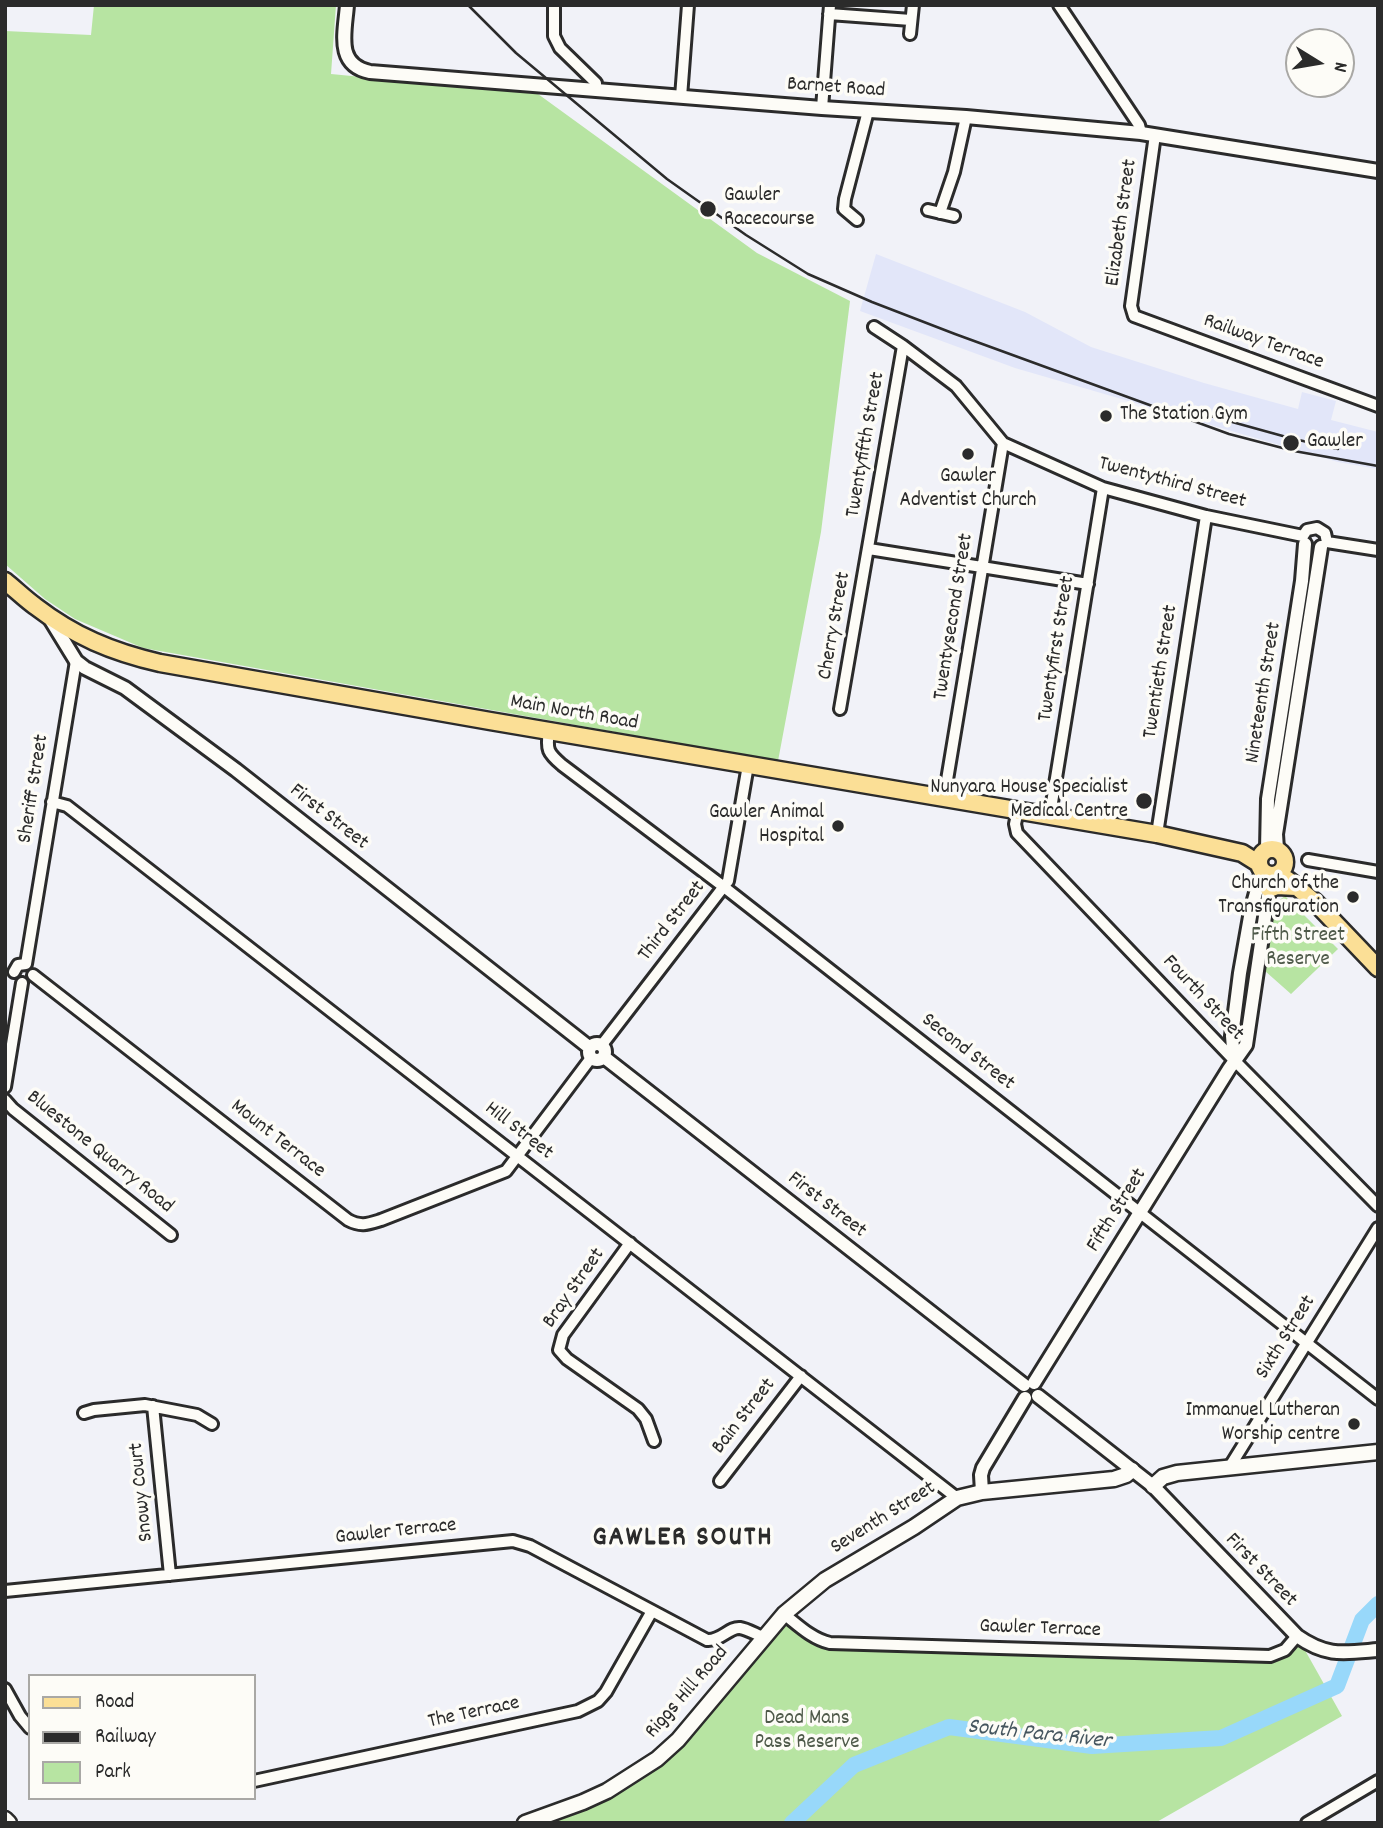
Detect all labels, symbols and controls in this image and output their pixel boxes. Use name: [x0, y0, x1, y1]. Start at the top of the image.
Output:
north arrow: [1285, 28, 1355, 98]
text: N: [1325, 60, 1353, 74]
street label: Barnet Road: [786, 73, 886, 105]
street label: Elizabeth Street: [1102, 158, 1144, 288]
place label: Gawler Racecourse: [724, 184, 814, 234]
marker: Gawler Racecourse: [698, 199, 718, 219]
street label: Railway Terrace: [1199, 310, 1327, 376]
street label: Twentyfifth Street: [842, 370, 892, 520]
place label: The Station Gym: [1120, 403, 1248, 429]
marker: The Station Gym: [1098, 408, 1114, 424]
place label: Gawler: [1307, 430, 1363, 456]
marker: Gawler: [1281, 433, 1301, 453]
marker: Gawler Adventist Church: [960, 446, 976, 462]
street label: Twentythird Street: [1095, 452, 1249, 516]
place label: Gawler Adventist Church: [900, 465, 1036, 515]
street label: Twentysecond Street: [929, 532, 981, 702]
street label: Cherry Street: [814, 570, 858, 682]
street label: Twentyfirst Street: [1034, 574, 1082, 724]
street label: Twentieth Street: [1139, 603, 1185, 741]
street label: Nineteenth Street: [1241, 621, 1289, 765]
street label: Main North Road: [508, 690, 640, 738]
street label: Sheriff Street: [14, 733, 56, 845]
place label: Nunyara House Specialist Medical Centre: [930, 776, 1128, 826]
street label: First Street: [283, 779, 373, 857]
marker: Nunyara House Specialist Medical Centre: [1134, 791, 1154, 811]
place label: Gawler Animal Hospital: [709, 801, 824, 851]
marker: Gawler Animal Hospital: [830, 818, 846, 834]
place label: Church of the Transfiguration: [1218, 872, 1339, 922]
street label: Third Street: [634, 877, 712, 967]
marker: Church of the Transfiguration: [1345, 889, 1361, 905]
park label: Fifth Street Reserve: [1251, 924, 1345, 974]
street label: Fourth Street: [1156, 951, 1248, 1047]
street label: Second Street: [915, 1009, 1019, 1097]
street label: Bluestone Quarry Road: [20, 1086, 178, 1220]
street label: Mount Terrace: [224, 1095, 330, 1185]
street label: Hill Street: [479, 1097, 557, 1167]
street label: Fifth Street: [1082, 1165, 1154, 1257]
street label: First Street: [781, 1167, 871, 1245]
street label: Bray Street: [538, 1244, 612, 1334]
street label: Sixth Street: [1251, 1291, 1323, 1385]
street label: Bain Street: [708, 1374, 782, 1460]
place label: Immanuel Lutheran Worship centre: [1185, 1399, 1340, 1449]
marker: Immanuel Lutheran Worship centre: [1346, 1416, 1362, 1432]
street label: Snowy Court: [125, 1441, 161, 1543]
street label: Seventh Street: [827, 1477, 941, 1561]
street label: Gawler Terrace: [334, 1514, 458, 1552]
district label: GAWLER SOUTH: [594, 1523, 772, 1557]
street label: First Street: [1218, 1529, 1302, 1613]
street label: Gawler Terrace: [979, 1615, 1101, 1645]
street label: Riggs Hill Road: [641, 1641, 735, 1745]
legend: [28, 1674, 256, 1800]
text: Road: [95, 1688, 134, 1718]
street label: The Terrace: [426, 1692, 522, 1736]
park label: Dead Mans Pass Reserve: [754, 1707, 860, 1757]
water label: South Para River: [966, 1715, 1112, 1757]
text: Railway: [95, 1723, 156, 1753]
text: Park: [95, 1758, 131, 1788]

